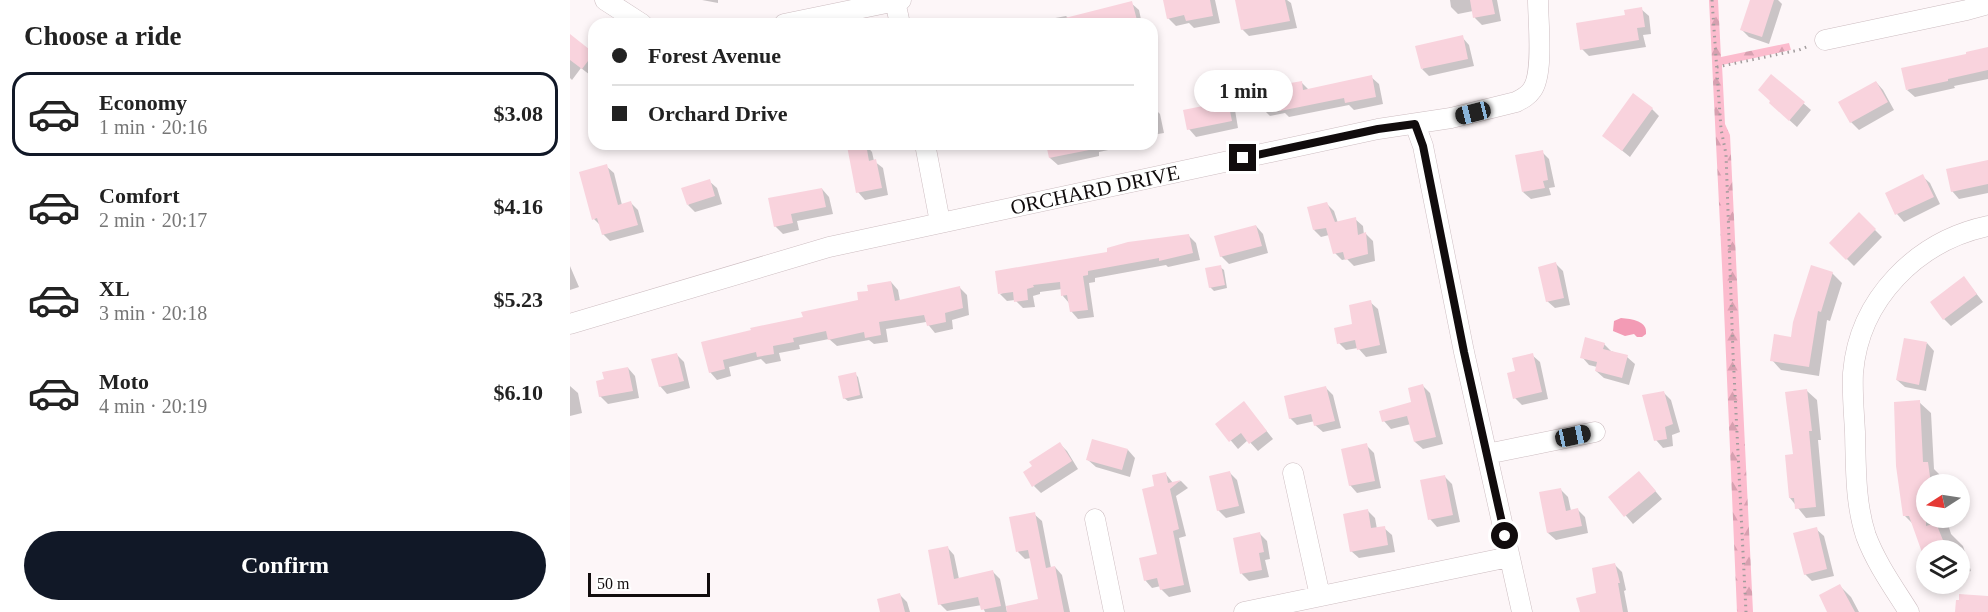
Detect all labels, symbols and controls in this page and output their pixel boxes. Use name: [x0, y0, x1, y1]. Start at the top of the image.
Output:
text: Choose a ride: [24, 21, 182, 51]
text: Forest Avenue: [648, 43, 781, 68]
callout: 1 min: [1194, 71, 1292, 113]
text: 1 min: [1219, 80, 1268, 102]
icon: car: [27, 87, 81, 141]
text: Economy: [99, 90, 187, 115]
car: [1453, 100, 1493, 126]
text: $3.08: [494, 101, 543, 126]
text: Orchard Drive: [648, 101, 788, 126]
text: 1 min · 20:16: [99, 116, 207, 138]
route end: [1229, 144, 1256, 171]
street label: ORCHARD DRIVE: [1008, 160, 1182, 220]
icon: car: [27, 180, 81, 234]
text: Comfort: [99, 183, 180, 208]
text: $4.16: [494, 194, 543, 219]
text: 2 min · 20:17: [99, 209, 207, 231]
icon: car: [27, 273, 81, 327]
text: XL: [99, 276, 130, 301]
text: $5.23: [494, 287, 543, 312]
text: 3 min · 20:18: [99, 302, 207, 324]
icon: car: [27, 366, 81, 420]
text: Moto: [99, 369, 149, 394]
text: $6.10: [494, 380, 543, 405]
text: 4 min · 20:19: [99, 395, 207, 417]
car: [1554, 423, 1592, 449]
north arrow: [1916, 474, 1970, 528]
map controls: [1916, 474, 1970, 594]
route start: [1491, 522, 1518, 549]
button: Confirm: [24, 531, 546, 600]
button: layers: [1916, 540, 1970, 594]
scale bar: [588, 570, 710, 598]
text: 50 m: [597, 575, 629, 592]

